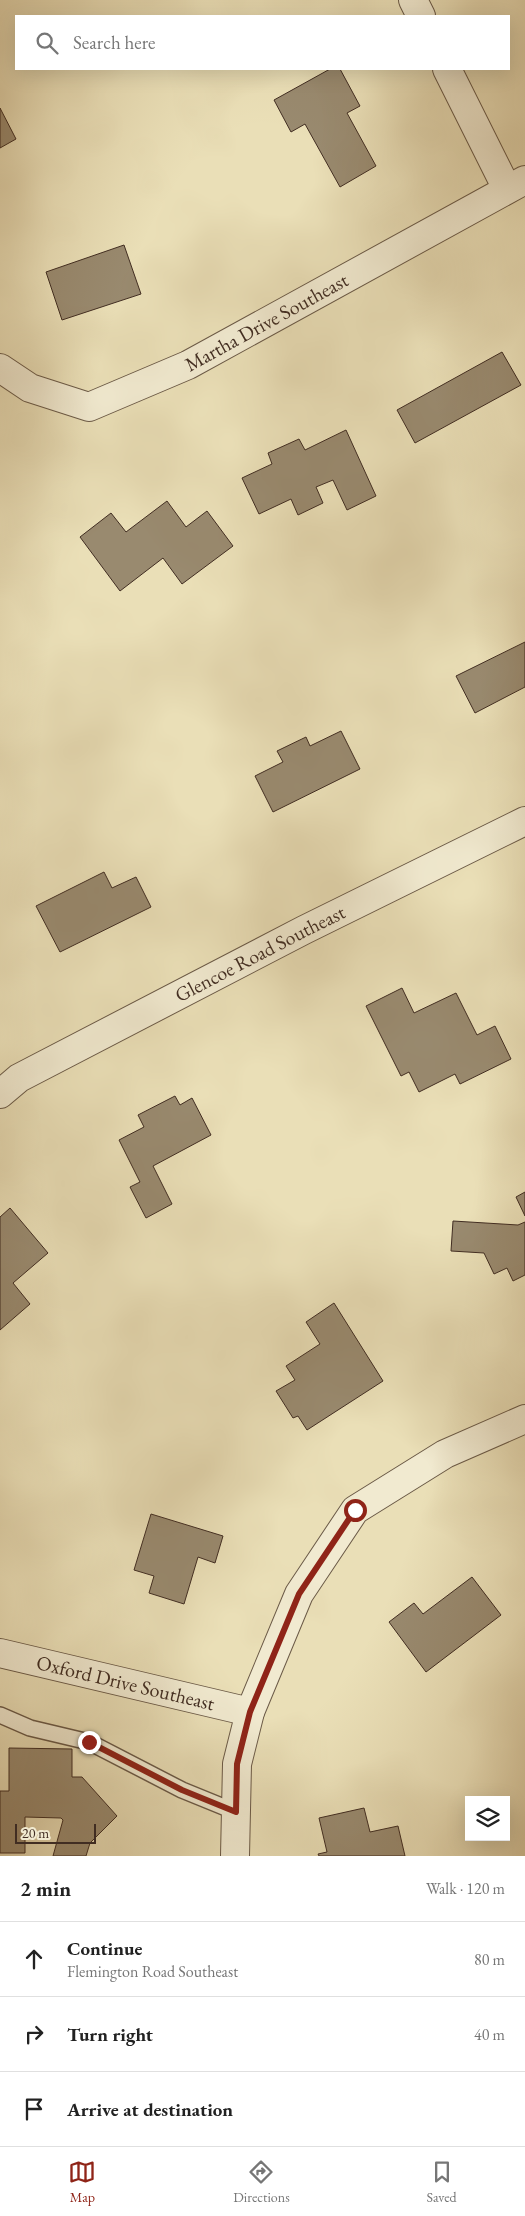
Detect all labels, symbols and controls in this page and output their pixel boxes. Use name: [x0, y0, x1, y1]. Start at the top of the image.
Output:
search box: [15, 15, 510, 70]
icon: search: [33, 29, 61, 57]
text: Search here: [73, 30, 155, 55]
street label: Martha Drive Southeast: [180, 266, 353, 377]
street label: Glencoe Road Southeast: [170, 899, 350, 1008]
route start: [344, 1499, 367, 1522]
street label: Oxford Drive Southeast: [34, 1649, 218, 1716]
route end: [78, 1731, 101, 1754]
map controls: [465, 1796, 510, 1841]
button: layers: [465, 1796, 510, 1841]
scale bar: [15, 1821, 96, 1844]
text: 20 m: [22, 1824, 49, 1842]
text: 2 min: [20, 1875, 71, 1902]
text: Walk · 120 m: [426, 1878, 505, 1899]
text: Continue: [67, 1936, 142, 1961]
icon: ahead: [20, 1945, 48, 1973]
text: 80 m: [474, 1949, 505, 1970]
text: Flemington Road Southeast: [67, 1961, 238, 1982]
icon: right: [20, 2020, 48, 2048]
text: Turn right: [67, 2022, 153, 2047]
text: 40 m: [474, 2024, 505, 2045]
icon: arrive: [20, 2095, 48, 2123]
text: Arrive at destination: [67, 2097, 233, 2122]
tab: Map: [68, 2158, 96, 2206]
tab: Directions: [233, 2158, 290, 2206]
tab: Saved: [427, 2158, 457, 2206]

